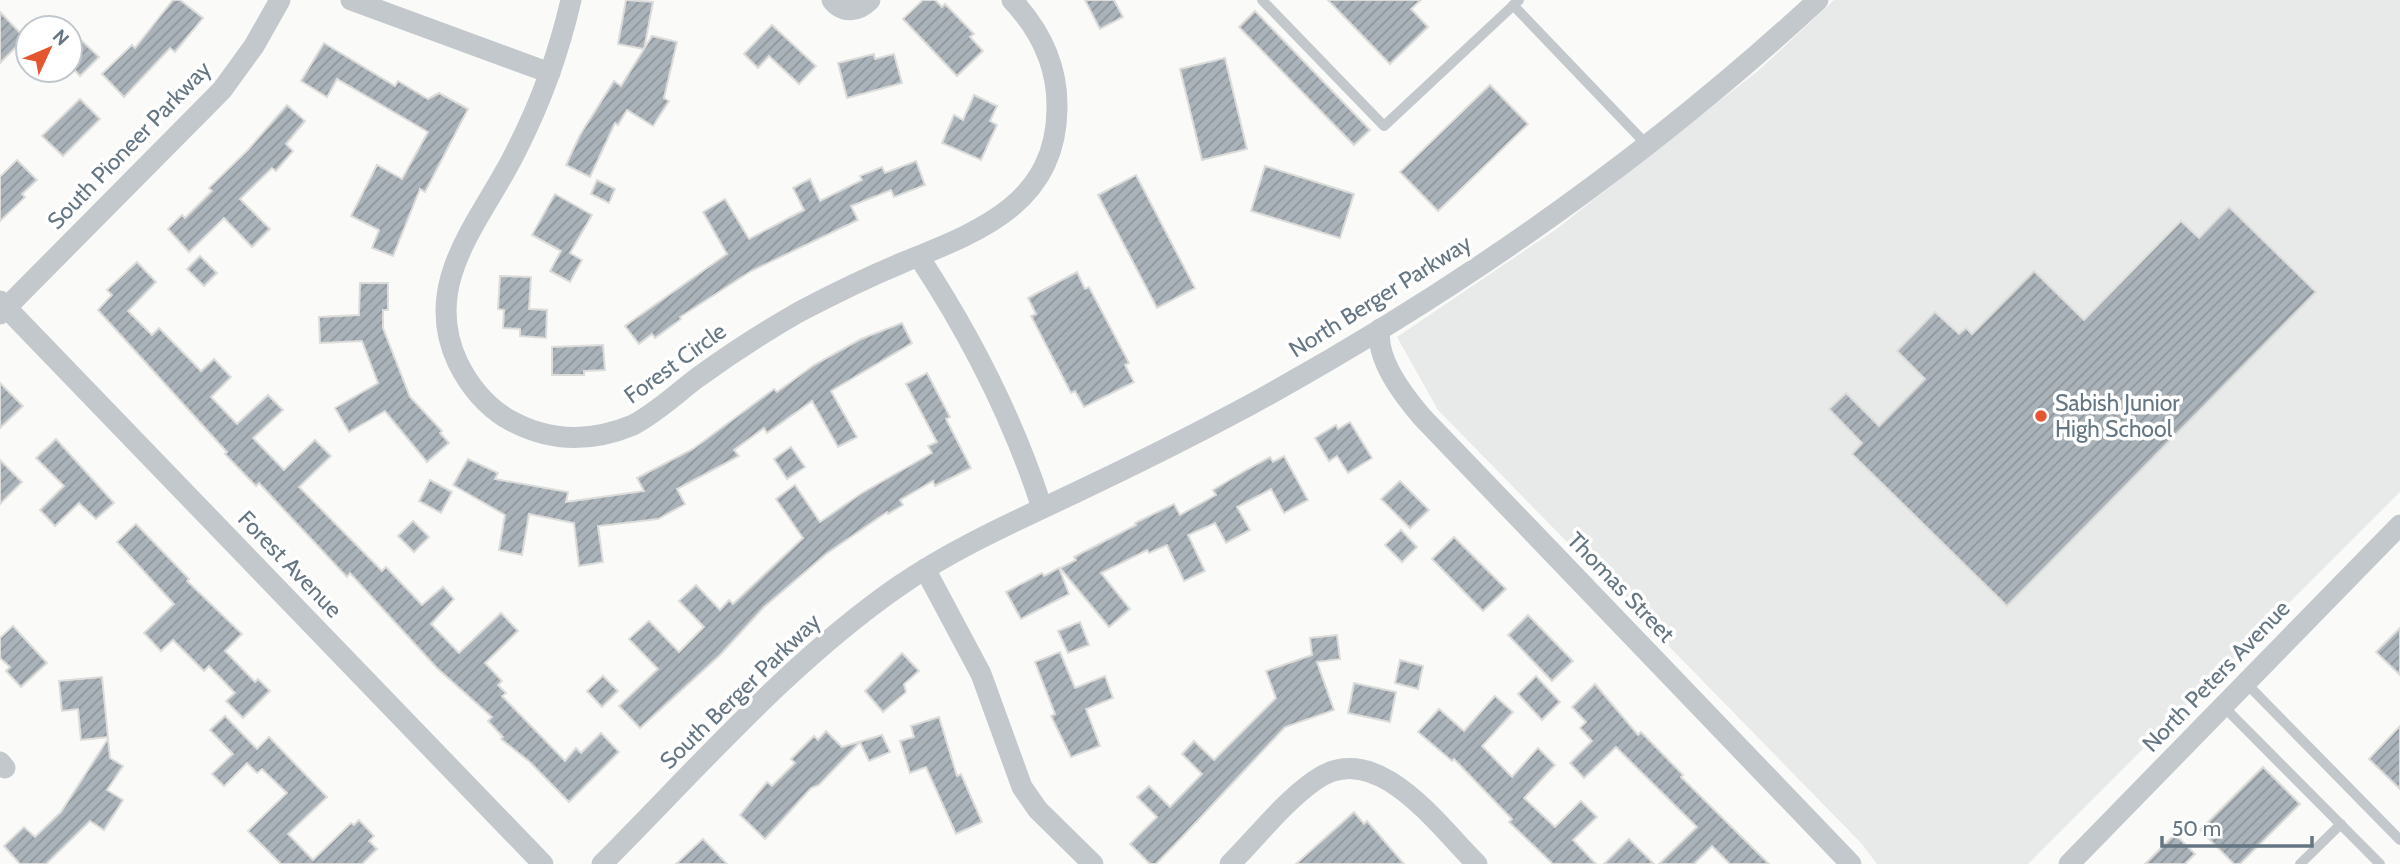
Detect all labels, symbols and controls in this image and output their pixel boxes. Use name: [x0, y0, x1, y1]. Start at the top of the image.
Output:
north arrow: [14, 14, 84, 84]
text: N: [48, 25, 74, 50]
street label: South Pioneer Parkway: [41, 55, 217, 235]
street label: North Berger Parkway: [1284, 228, 1477, 363]
street label: Forest Circle: [619, 317, 732, 409]
place label: Sabish Junior High School: [2055, 389, 2180, 443]
marker: Sabish Junior High School: [2033, 408, 2049, 424]
street label: Forest Avenue: [232, 505, 348, 623]
street label: Thomas Street: [1562, 526, 1681, 648]
street label: North Peters Avenue: [2136, 594, 2296, 758]
street label: South Berger Parkway: [654, 607, 826, 775]
scale bar: [2162, 804, 2312, 848]
text: 50 m: [2172, 816, 2221, 841]

